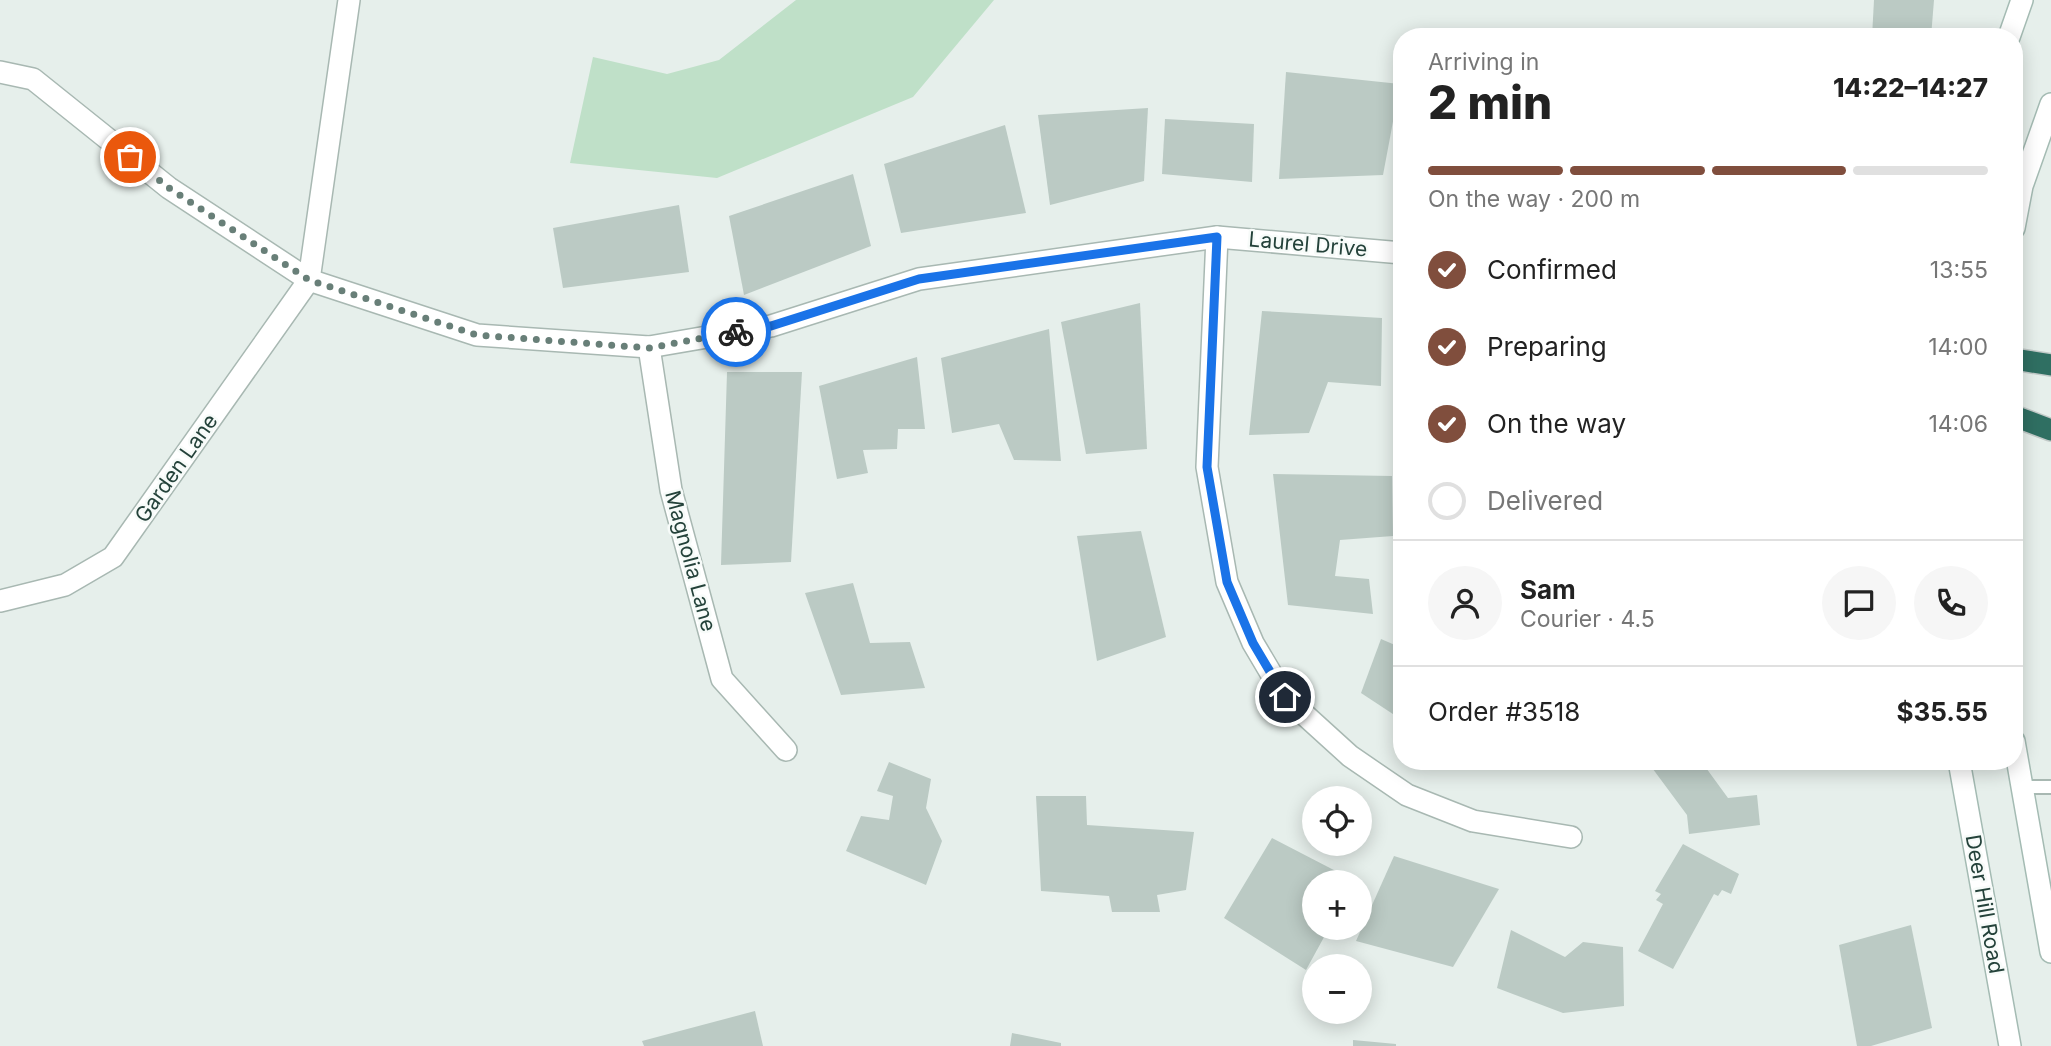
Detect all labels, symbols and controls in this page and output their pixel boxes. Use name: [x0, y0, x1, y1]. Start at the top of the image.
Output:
text: Arriving in: [1428, 48, 1539, 76]
text: 14:22–14:27: [1833, 72, 1988, 103]
text: 2 min: [1428, 74, 1552, 130]
pin: [100, 127, 160, 187]
icon: bag: [111, 138, 149, 176]
text: On the way · 200 m: [1428, 185, 1640, 213]
street label: Laurel Drive: [1248, 226, 1368, 262]
icon: check: [1428, 251, 1466, 289]
text: Confirmed: [1487, 254, 1617, 285]
text: 13:55: [1930, 256, 1988, 284]
courier: [701, 297, 771, 367]
icon: bike: [717, 313, 755, 351]
icon: check: [1428, 328, 1466, 366]
text: Preparing: [1487, 331, 1607, 362]
text: 14:00: [1928, 333, 1988, 361]
icon: check: [1428, 405, 1466, 443]
text: On the way: [1487, 408, 1626, 439]
street label: Garden Lane: [129, 409, 223, 527]
text: 14:06: [1928, 410, 1988, 438]
text: Delivered: [1487, 485, 1603, 516]
street label: Magnolia Lane: [660, 488, 722, 634]
button: person: [1428, 566, 1502, 640]
button: chat: [1822, 566, 1896, 640]
button: phone: [1914, 566, 1988, 640]
text: Sam: [1520, 574, 1576, 605]
text: Courier · 4.5: [1520, 605, 1655, 633]
pin: [1255, 667, 1315, 727]
icon: home: [1266, 678, 1304, 716]
text: Order #3518: [1428, 696, 1580, 727]
text: $35.55: [1896, 696, 1988, 727]
map controls: [1302, 786, 1372, 1024]
button: locate: [1302, 786, 1372, 856]
street label: Deer Hill Road: [1960, 832, 2010, 976]
button: +: [1302, 870, 1372, 940]
button: −: [1302, 954, 1372, 1024]

